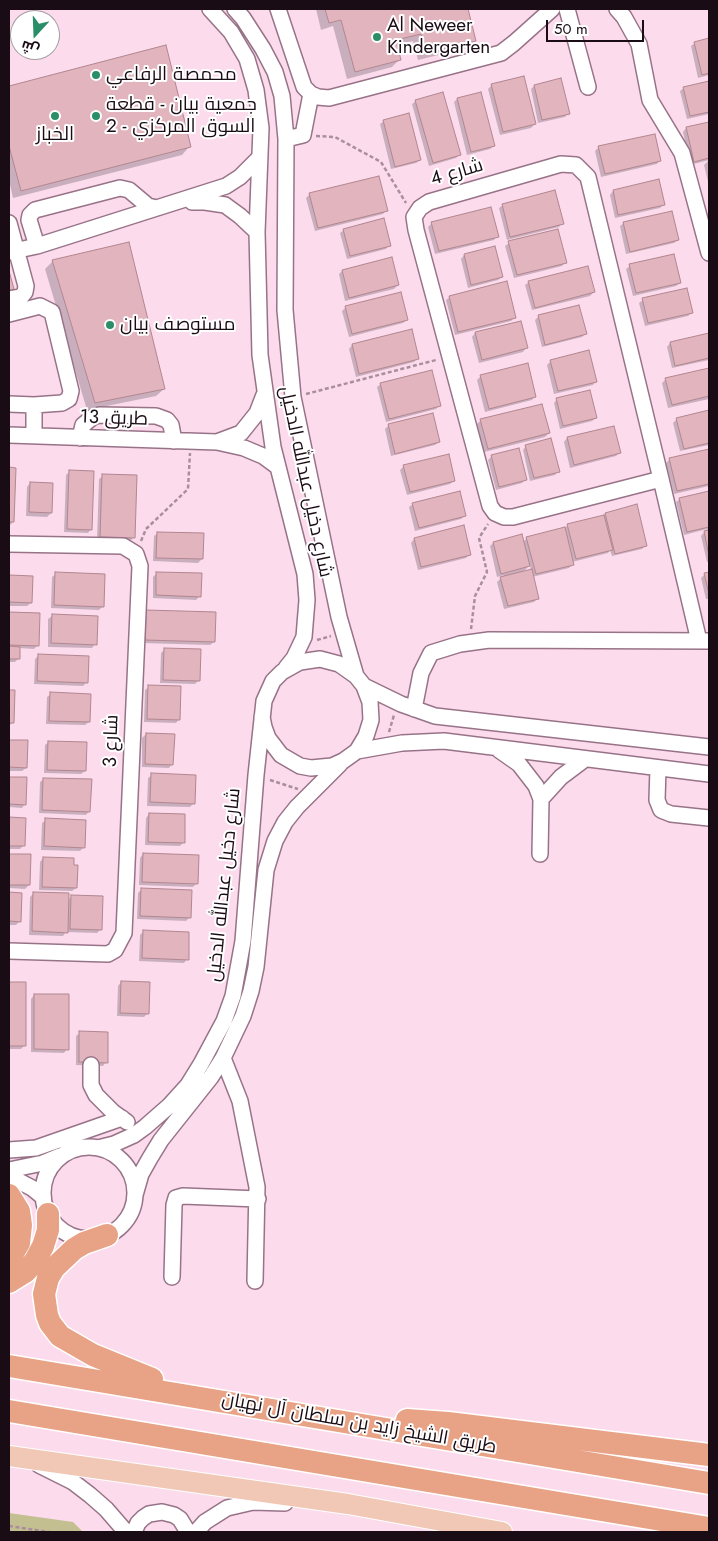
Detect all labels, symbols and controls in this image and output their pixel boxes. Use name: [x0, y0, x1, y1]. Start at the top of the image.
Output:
north arrow: [10, 10, 60, 60]
scale bar: [548, 10, 646, 42]
place label: Al Neweer Kindergarten: [387, 15, 490, 59]
text: 50 m: [554, 18, 588, 40]
marker: Al Neweer Kindergarten: [371, 31, 383, 43]
text: ش: [18, 36, 42, 61]
place label: محمصة الرفاعي: [106, 64, 237, 86]
marker: محمصة الرفاعي: [90, 69, 102, 81]
place label: جمعية بيان - قطعة 2 - السوق المركزي: [106, 94, 257, 138]
marker: الخباز: [49, 110, 61, 122]
marker: جمعية بيان - قطعة 2 - السوق المركزي: [90, 110, 102, 122]
place label: الخباز: [36, 124, 74, 146]
street label: شارع 4: [428, 155, 486, 191]
place label: مستوصف بيان: [120, 314, 235, 336]
marker: مستوصف بيان: [104, 319, 116, 331]
street label: شارع دخيل عبدالله الدخيل: [274, 384, 336, 580]
street label: طريق 13: [80, 406, 148, 432]
street label: شارع 3: [100, 714, 124, 768]
street label: شارع دخيل عبدالله الدخيل: [203, 787, 247, 983]
street label: طريق الشيخ زايد بن سلطان آل نهيان: [220, 1389, 498, 1459]

